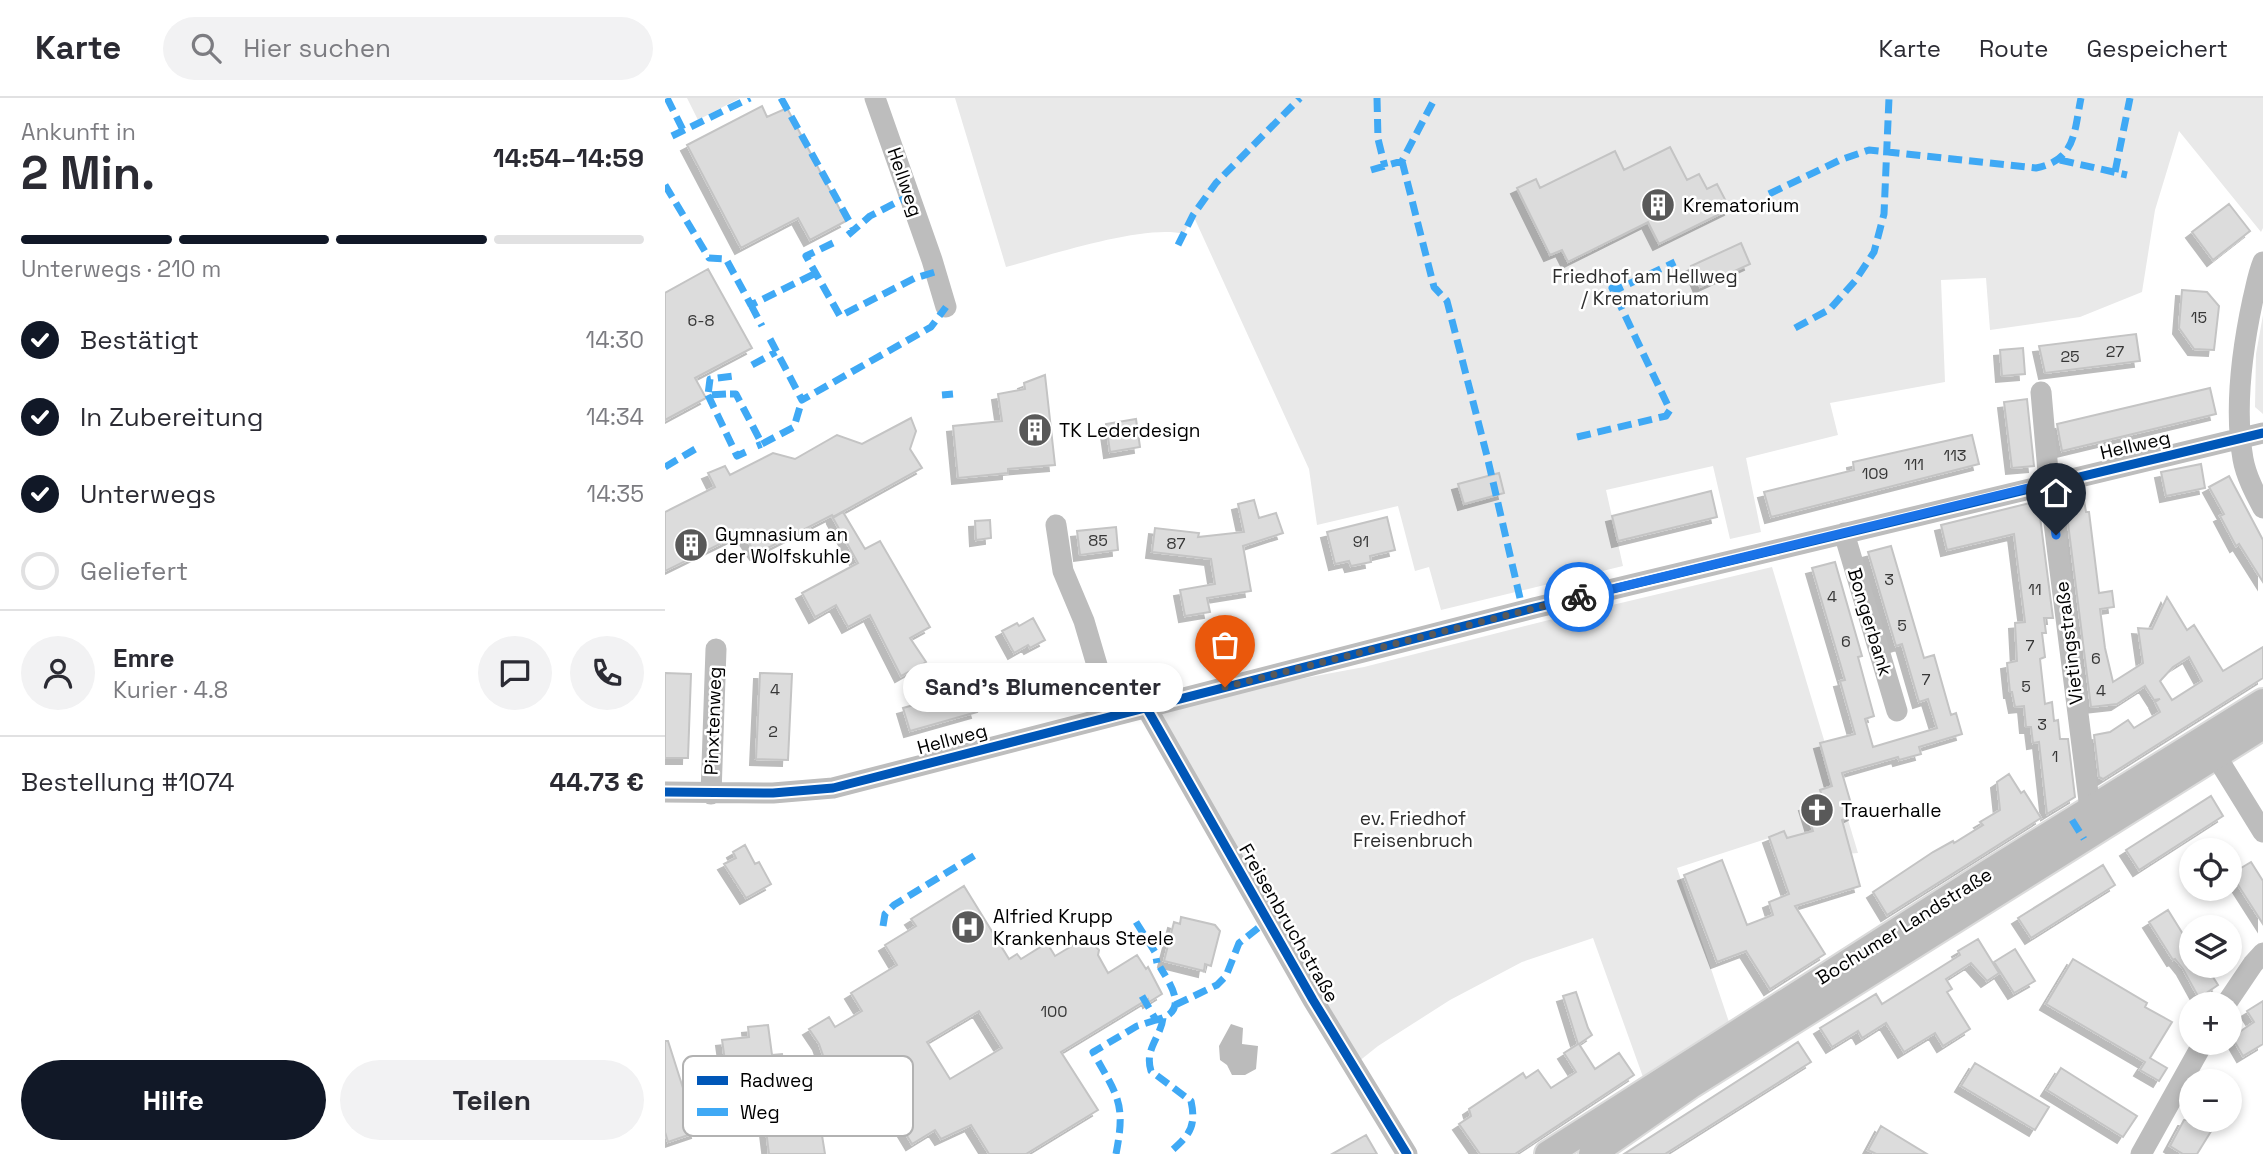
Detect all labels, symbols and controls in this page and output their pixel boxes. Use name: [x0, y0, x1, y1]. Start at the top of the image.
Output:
search box: [163, 17, 653, 80]
text: Karte: [35, 27, 121, 69]
icon: search: [187, 29, 225, 67]
text: Hier suchen: [243, 31, 391, 65]
text: Karte: [1879, 33, 1941, 64]
text: Route: [1979, 33, 2048, 64]
text: Gespeichert: [2086, 33, 2228, 64]
text: Ankunft in: [21, 117, 136, 147]
text: 14:54–14:59: [493, 141, 644, 175]
text: 2 Min.: [21, 144, 155, 202]
street label: Hellweg: [882, 144, 928, 220]
building icon: Krematorium: [1639, 186, 1677, 224]
place label: Krematorium: [1683, 193, 1799, 218]
text: Unterwegs · 210 m: [21, 254, 221, 284]
park label: Friedhof am Hellweg / Krematorium: [1552, 264, 1738, 311]
house number: 15: [2191, 307, 2207, 328]
house number: 6-8: [687, 310, 715, 331]
icon: check: [21, 321, 59, 359]
text: Bestätigt: [80, 323, 199, 357]
text: 14:30: [586, 325, 644, 355]
house number: 27: [2106, 341, 2124, 362]
house number: 25: [2060, 346, 2080, 367]
icon: check: [21, 398, 59, 436]
text: In Zubereitung: [80, 400, 264, 434]
text: 14:34: [586, 402, 644, 432]
building icon: TK Lederdesign: [1016, 411, 1054, 449]
place label: TK Lederdesign: [1059, 418, 1201, 443]
street label: Hellweg: [2097, 425, 2173, 465]
house number: 113: [1943, 445, 1967, 466]
house number: 111: [1904, 454, 1924, 475]
house number: 109: [1862, 463, 1888, 484]
pin: [2026, 463, 2086, 535]
icon: home: [2037, 474, 2075, 512]
icon: check: [21, 475, 59, 513]
text: Unterwegs: [80, 477, 216, 511]
text: 14:35: [587, 479, 644, 509]
place label: Gymnasium an der Wolfskuhle: [715, 522, 851, 569]
building icon: Gymnasium an der Wolfskuhle: [672, 526, 710, 564]
house number: 85: [1088, 530, 1108, 551]
house number: 91: [1353, 531, 1369, 552]
house number: 87: [1167, 533, 1185, 554]
text: Geliefert: [80, 554, 188, 588]
courier: [1544, 562, 1614, 632]
street label: Bongerbank: [1842, 565, 1898, 679]
house number: 3: [1884, 569, 1894, 590]
icon: bike: [1560, 578, 1598, 616]
house number: 11: [2028, 579, 2042, 600]
street label: Vietingstraße: [2049, 580, 2089, 706]
house number: 4: [1827, 586, 1837, 607]
pin: [1195, 615, 1255, 687]
house number: 5: [1897, 615, 1907, 636]
icon: bag: [1206, 626, 1244, 664]
house number: 6: [1841, 631, 1851, 652]
house number: 7: [2025, 635, 2035, 656]
button: person: [21, 636, 95, 710]
button: chat: [478, 636, 552, 710]
button: phone: [570, 636, 644, 710]
text: Emre: [113, 641, 174, 675]
house number: 6: [2091, 648, 2101, 669]
callout: Sand's Blumencenter: [903, 662, 1183, 712]
street label: Pinxtenweg: [699, 666, 727, 776]
house number: 7: [1921, 669, 1931, 690]
text: Sand's Blumencenter: [925, 672, 1161, 702]
text: Kurier · 4.8: [113, 675, 228, 705]
house number: 5: [2021, 676, 2031, 697]
house number: 4: [770, 679, 780, 700]
house number: 4: [2096, 680, 2106, 701]
house number: 3: [2037, 714, 2047, 735]
street label: Hellweg: [914, 718, 990, 760]
house number: 2: [768, 721, 778, 742]
house number: 1: [2052, 746, 2058, 767]
text: Bestellung #1074: [21, 765, 235, 799]
text: 44.73 €: [550, 765, 644, 799]
church icon: Trauerhalle: [1798, 791, 1836, 829]
place label: Trauerhalle: [1841, 798, 1941, 823]
park label: ev. Friedhof Freisenbruch: [1353, 806, 1473, 853]
map controls: [2179, 838, 2242, 1132]
button: locate: [2179, 838, 2242, 901]
street label: Freisenbruchstraße: [1233, 839, 1345, 1007]
street label: Bochumer Landstraße: [1811, 862, 1997, 990]
place label: Alfried Krupp Krankenhaus Steele: [993, 904, 1174, 951]
hospital icon: Alfried Krupp Krankenhaus Steele: [949, 908, 987, 946]
button: layers: [2179, 915, 2242, 978]
button: +: [2179, 992, 2242, 1055]
house number: 100: [1040, 1001, 1068, 1022]
legend: [683, 1056, 913, 1136]
button: Hilfe: [21, 1060, 326, 1140]
button: Teilen: [340, 1060, 644, 1140]
text: Radweg: [740, 1068, 813, 1093]
button: −: [2179, 1069, 2242, 1132]
text: Weg: [740, 1100, 780, 1125]

